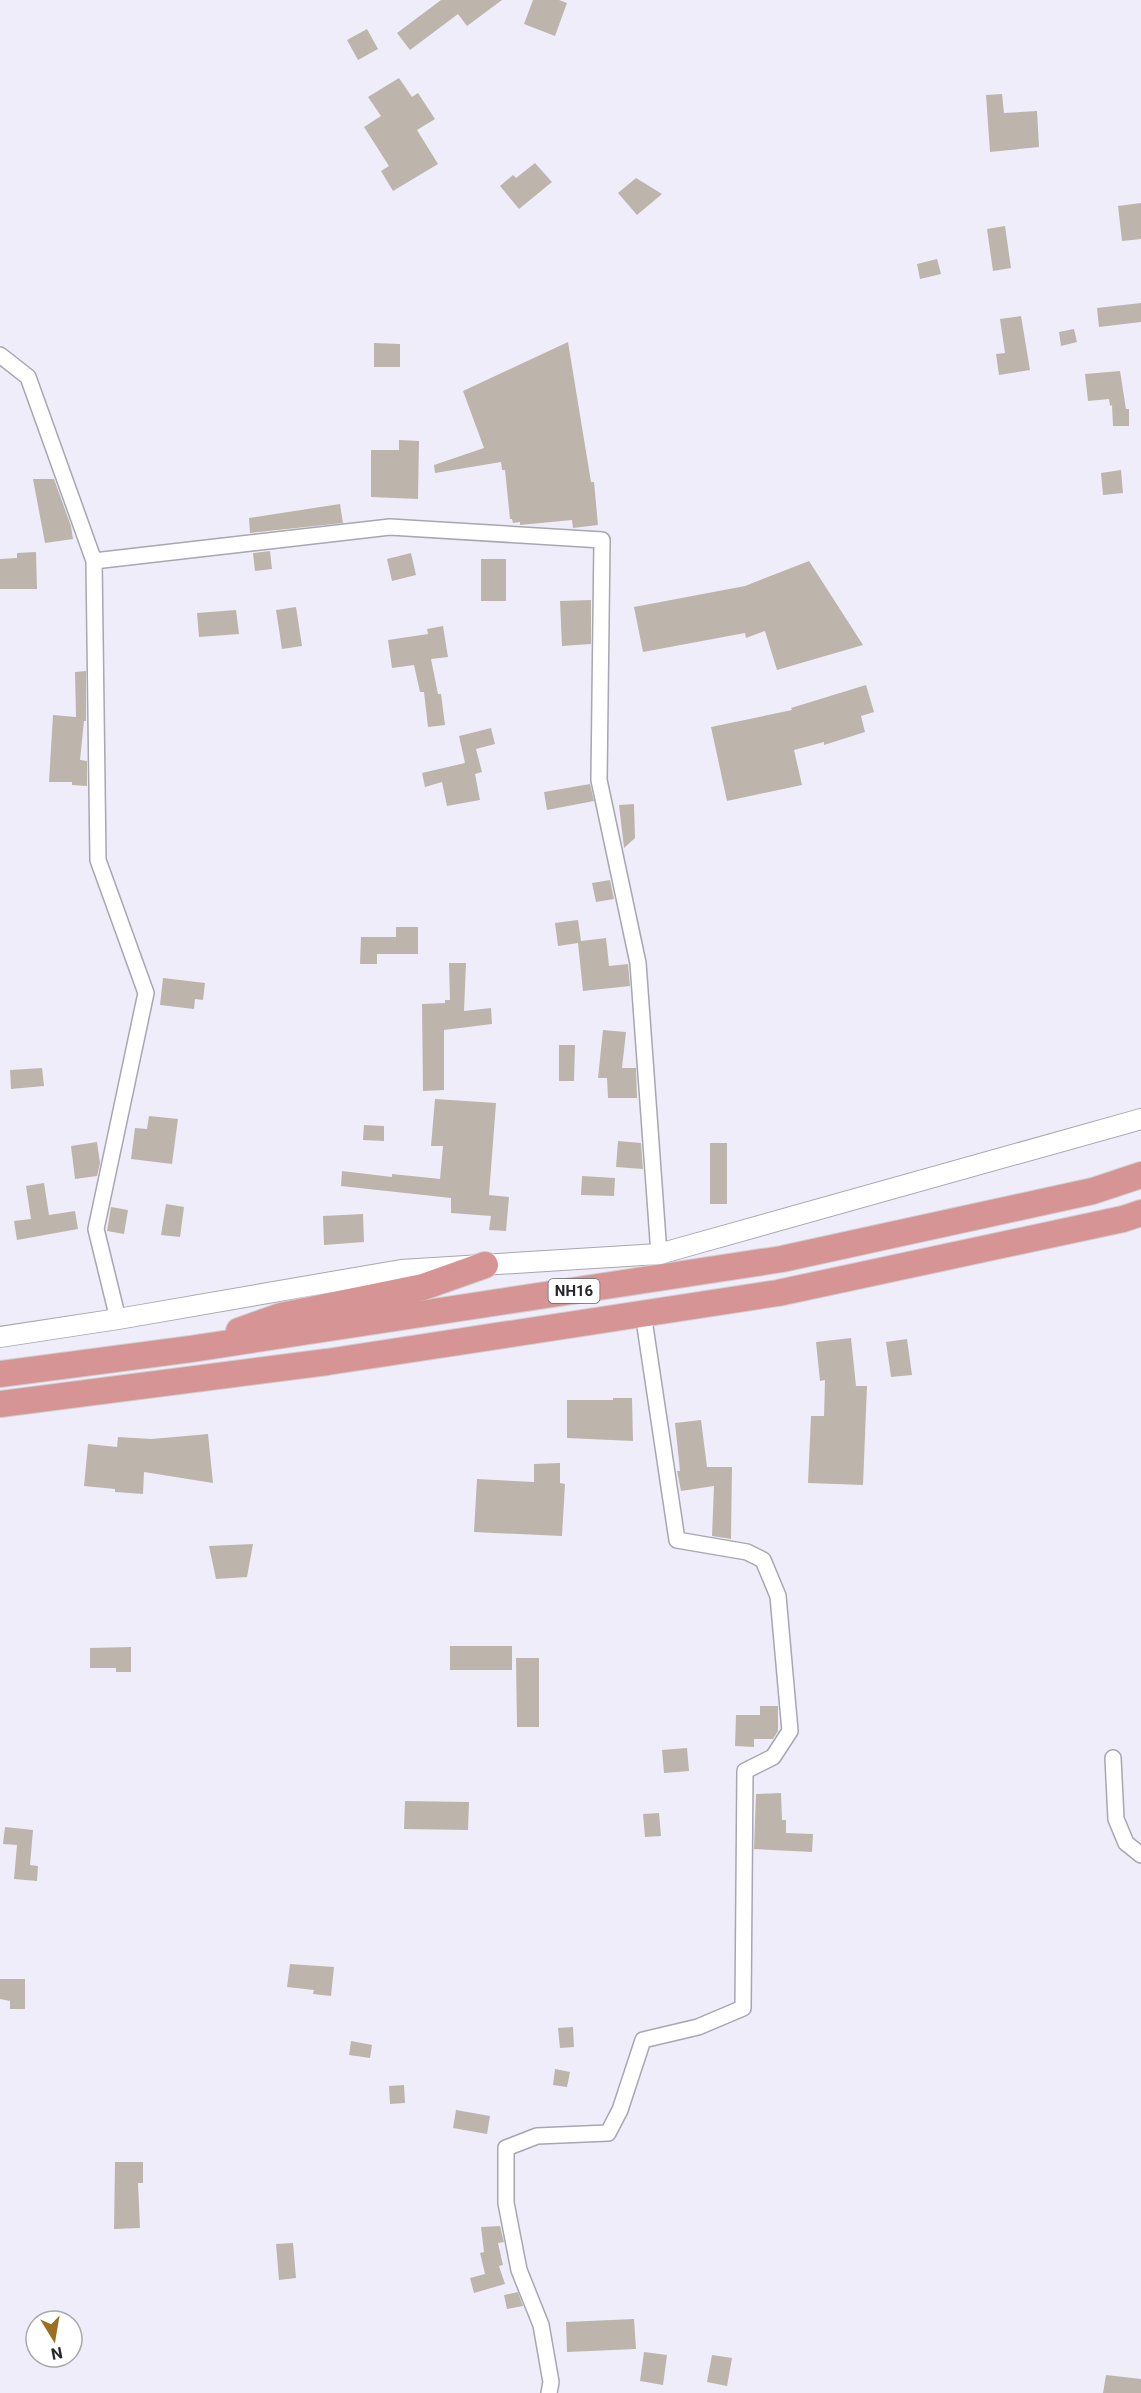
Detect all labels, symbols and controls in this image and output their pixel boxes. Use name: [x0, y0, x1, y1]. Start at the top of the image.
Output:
road number: NH16: [548, 1279, 600, 1303]
north arrow: [24, 2309, 84, 2369]
text: N: [49, 2343, 64, 2364]

